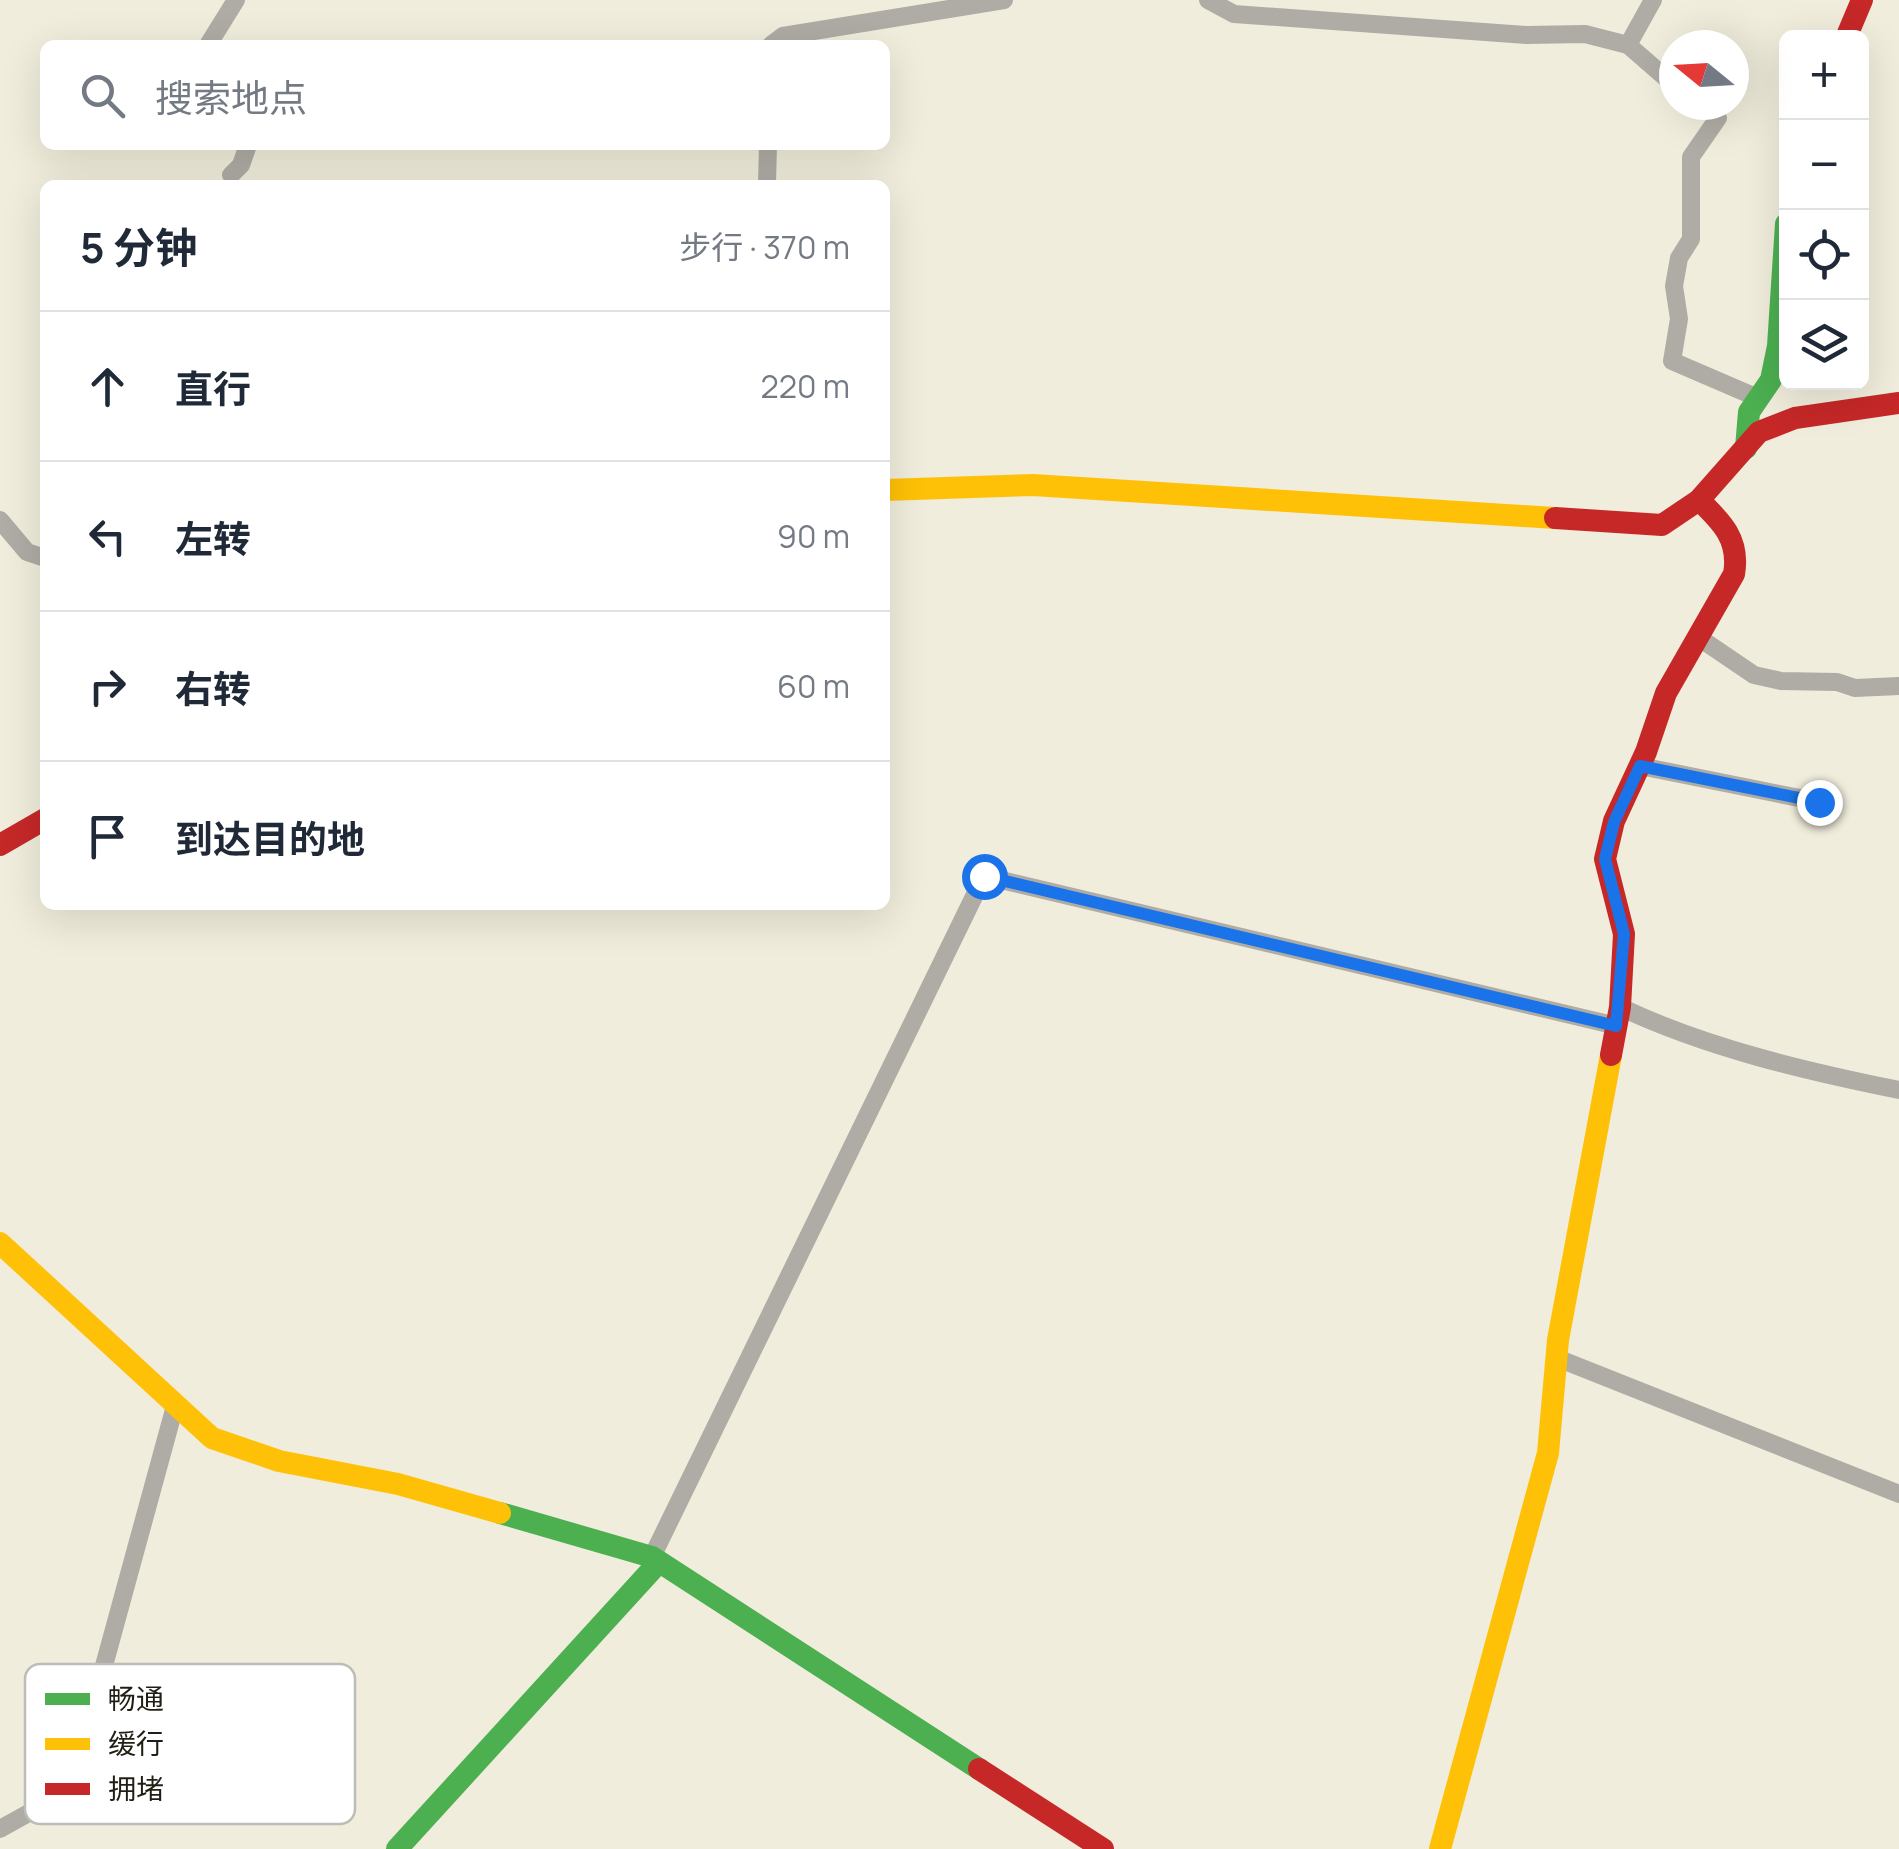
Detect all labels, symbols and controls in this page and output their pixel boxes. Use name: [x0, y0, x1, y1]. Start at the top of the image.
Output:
north arrow: [1659, 30, 1749, 120]
map controls: [1779, 30, 1869, 390]
button: +: [1779, 30, 1869, 120]
search box: [40, 40, 890, 150]
icon: search: [75, 68, 130, 123]
text: 搜索地点: [155, 71, 307, 123]
button: −: [1779, 120, 1869, 210]
button: locate: [1779, 210, 1869, 300]
text: 5 分钟: [80, 218, 197, 276]
text: 步行 · 370 m: [679, 225, 850, 269]
button: layers: [1779, 300, 1869, 390]
icon: ahead: [80, 359, 135, 414]
text: 直行: [175, 362, 251, 414]
text: 220 m: [760, 364, 850, 408]
icon: left: [80, 509, 135, 564]
text: 左转: [175, 512, 251, 564]
text: 90 m: [777, 514, 850, 558]
icon: right: [80, 659, 135, 714]
text: 右转: [175, 662, 251, 714]
text: 60 m: [777, 664, 850, 708]
route end: [1797, 780, 1843, 826]
icon: arrive: [80, 809, 135, 864]
text: 到达目的地: [175, 812, 365, 864]
route start: [962, 854, 1008, 900]
legend: [25, 1664, 355, 1824]
text: 畅通: [108, 1679, 164, 1717]
text: 缓行: [108, 1724, 164, 1762]
text: 拥堵: [108, 1769, 164, 1807]

